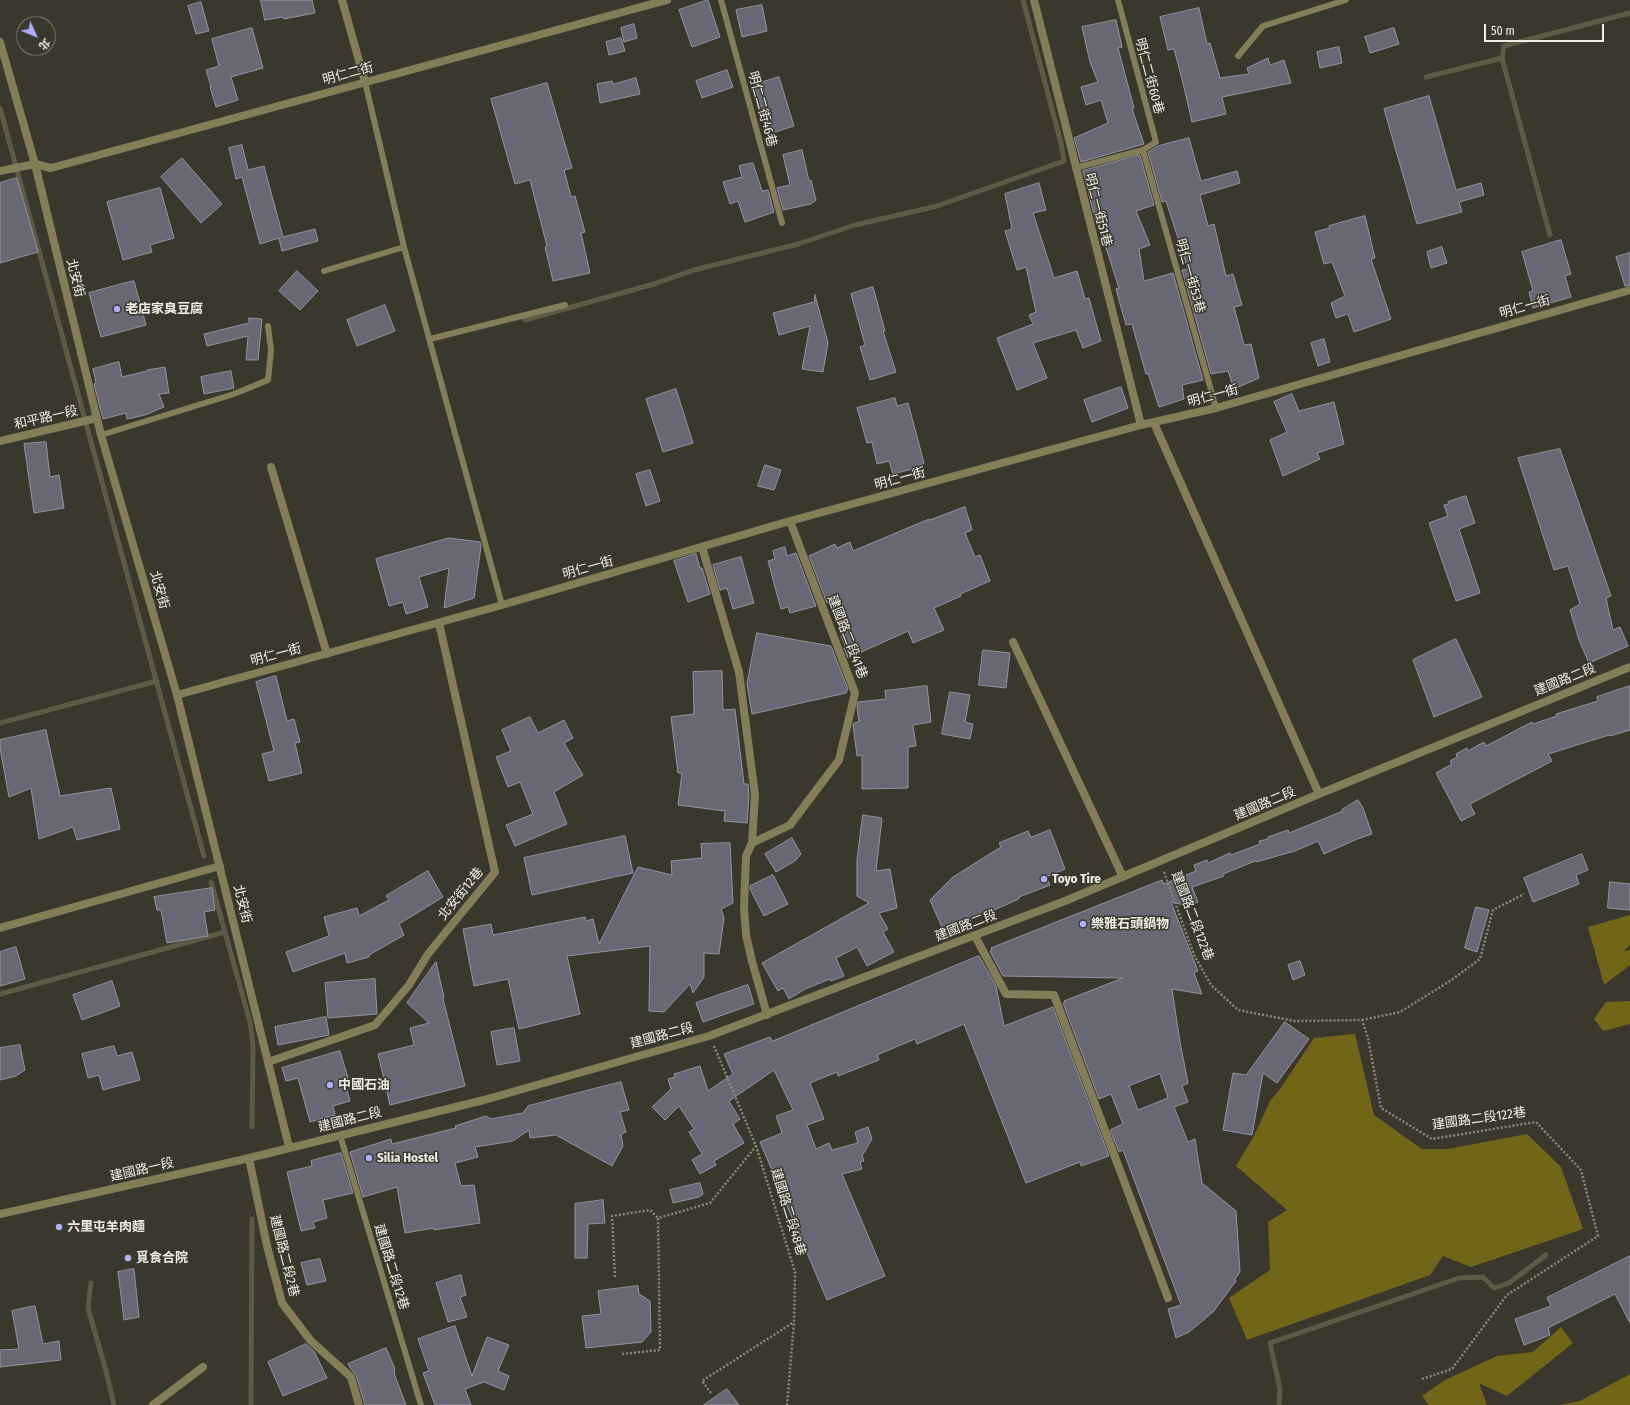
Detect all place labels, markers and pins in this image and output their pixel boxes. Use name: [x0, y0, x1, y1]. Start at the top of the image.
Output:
place label: 老店家臭豆腐: [125, 301, 203, 317]
marker: 老店家臭豆腐: [112, 304, 122, 314]
place label: Toyo Tire: [1052, 871, 1101, 887]
marker: Toyo Tire: [1039, 874, 1049, 884]
place label: 樂雅石頭鍋物: [1091, 916, 1169, 932]
marker: 樂雅石頭鍋物: [1078, 919, 1088, 929]
place label: 中國石油: [338, 1077, 390, 1093]
marker: 中國石油: [325, 1080, 335, 1090]
place label: Silia Hostel: [377, 1150, 438, 1166]
marker: Silia Hostel: [364, 1153, 374, 1163]
place label: 六里屯羊肉麵: [67, 1219, 145, 1235]
marker: 六里屯羊肉麵: [54, 1222, 64, 1232]
place label: 覓食合院: [136, 1250, 188, 1266]
marker: 覓食合院: [123, 1253, 133, 1263]

